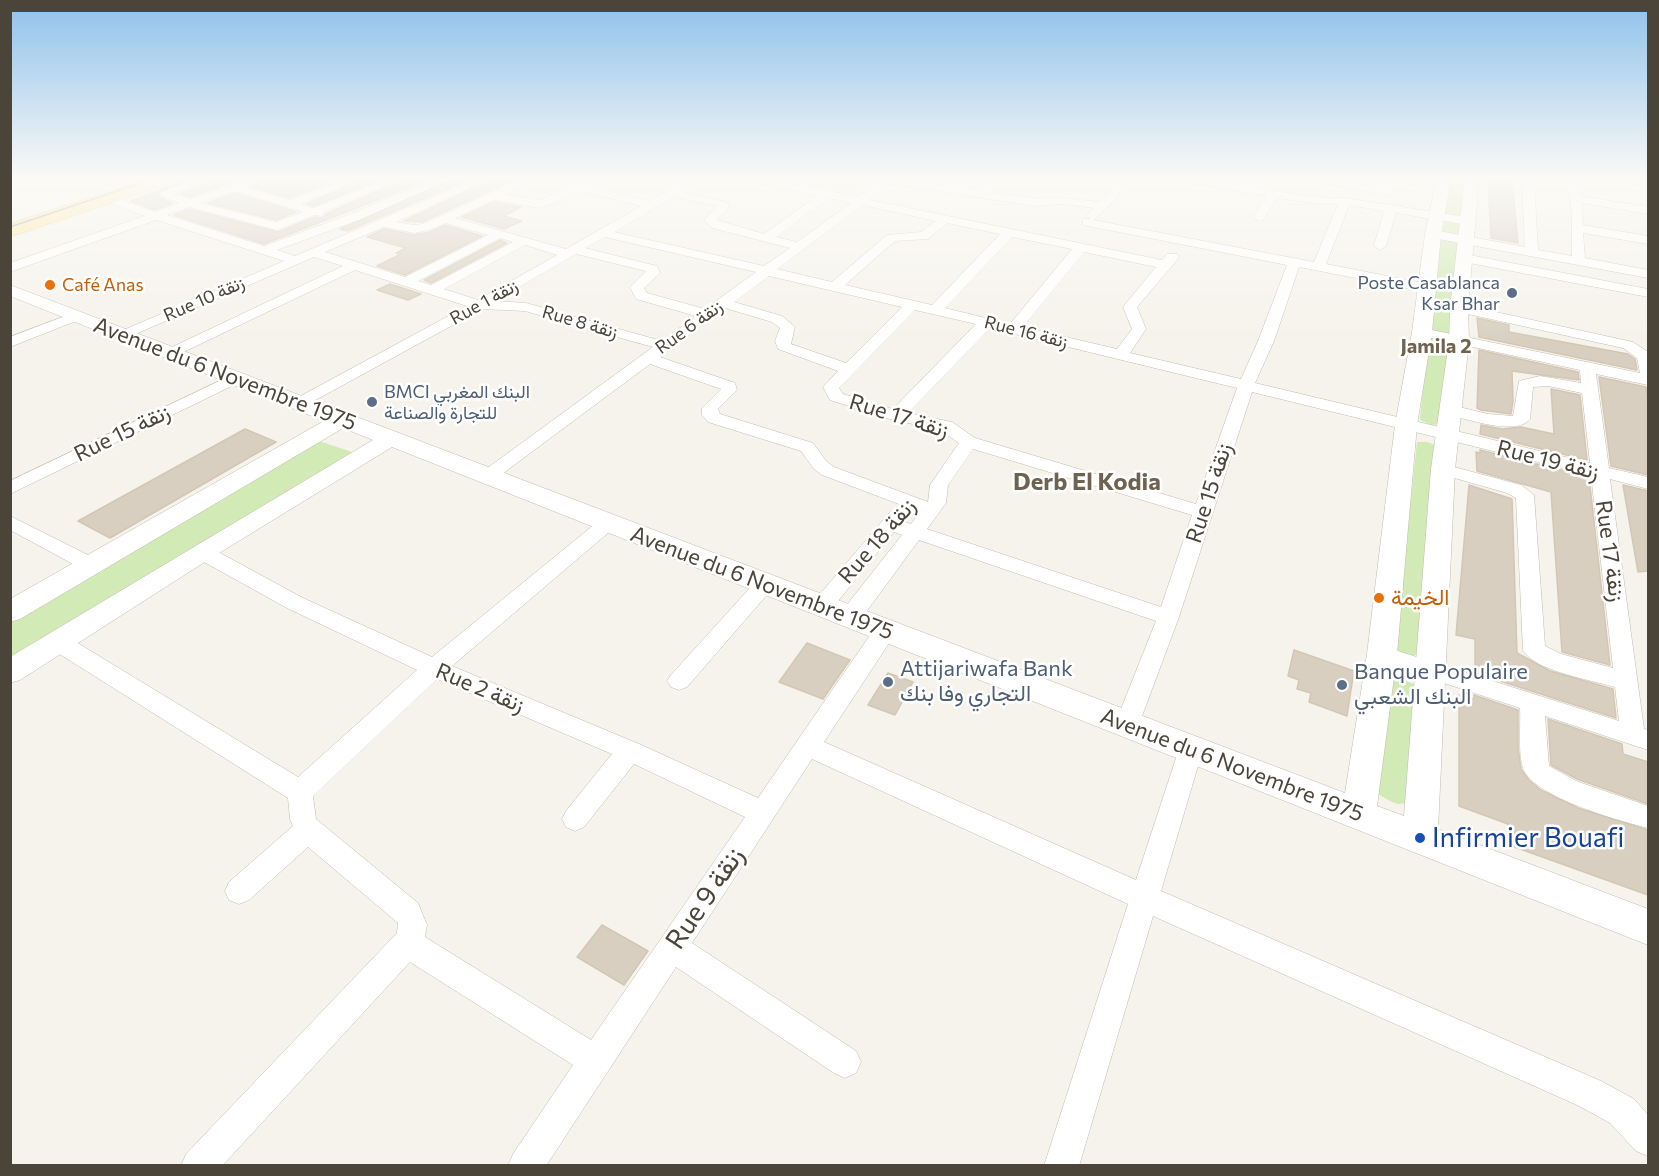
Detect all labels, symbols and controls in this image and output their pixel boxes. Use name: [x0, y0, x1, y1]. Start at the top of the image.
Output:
street label: Rue 10 زنقة: [160, 272, 248, 326]
place label: Poste Casablanca Ksar Bhar: [1357, 272, 1500, 314]
place label: Café Anas: [62, 274, 144, 296]
street label: Rue 1 زنقة: [446, 275, 522, 329]
marker: Café Anas: [43, 278, 57, 292]
marker: Poste Casablanca Ksar Bhar: [1505, 286, 1519, 300]
street label: Rue 6 زنقة: [651, 295, 727, 359]
street label: Rue 8 زنقة: [540, 301, 620, 343]
street label: Rue 16 زنقة: [982, 311, 1070, 353]
street label: Avenue du 6 Novembre 1975: [90, 312, 360, 436]
district label: Jamila 2: [1400, 334, 1472, 358]
place label: BMCI البنك المغربي للتجارة والصناعة: [384, 381, 530, 424]
street label: Rue 17 زنقة: [846, 388, 952, 444]
marker: BMCI البنك المغربي للتجارة والصناعة: [365, 395, 379, 409]
street label: Rue 15 زنقة: [70, 398, 174, 468]
street label: Rue 19 زنقة: [1494, 435, 1602, 485]
street label: Rue 15 زنقة: [1180, 440, 1238, 546]
district label: Derb El Kodia: [1013, 468, 1161, 496]
street label: Rue 18 زنقة: [833, 493, 921, 589]
street label: Rue 17 زنقة: [1590, 498, 1630, 604]
street label: Avenue du 6 Novembre 1975: [627, 521, 897, 645]
place label: الخيمة: [1391, 585, 1449, 611]
marker: الخيمة: [1372, 591, 1386, 605]
place label: Attijariwafa Bank التجاري وفا بنك: [900, 656, 1073, 708]
street label: Rue 2 زنقة: [432, 658, 528, 718]
place label: Banque Populaire البنك الشعبي: [1354, 659, 1528, 710]
marker: Attijariwafa Bank التجاري وفا بنك: [881, 675, 895, 689]
marker: Banque Populaire البنك الشعبي: [1335, 678, 1349, 692]
street label: Avenue du 6 Novembre 1975: [1097, 703, 1367, 827]
place label: Infirmier Bouafi: [1432, 822, 1624, 854]
marker: Infirmier Bouafi: [1413, 831, 1427, 845]
street label: Rue 9 زنقة: [659, 841, 751, 955]

